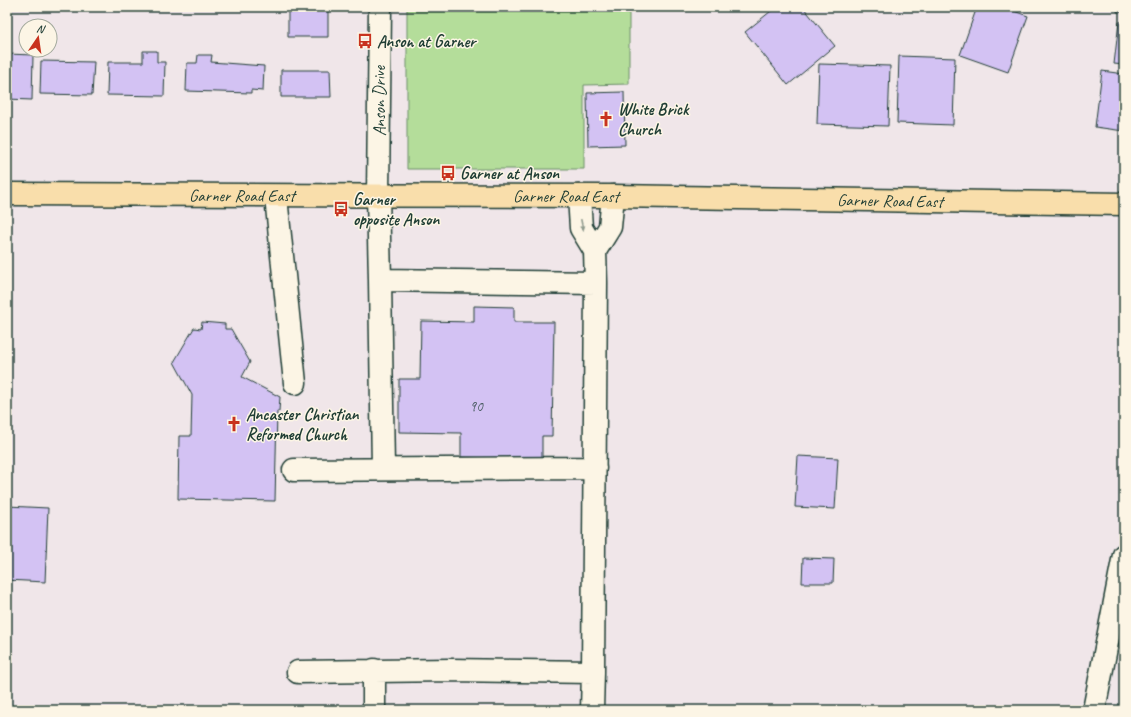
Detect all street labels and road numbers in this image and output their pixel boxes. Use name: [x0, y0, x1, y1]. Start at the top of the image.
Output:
street label: Anson Drive: [369, 65, 390, 136]
street label: Garner Road East: [189, 185, 297, 206]
street label: Garner Road East: [513, 185, 621, 207]
street label: Garner Road East: [837, 189, 945, 212]

